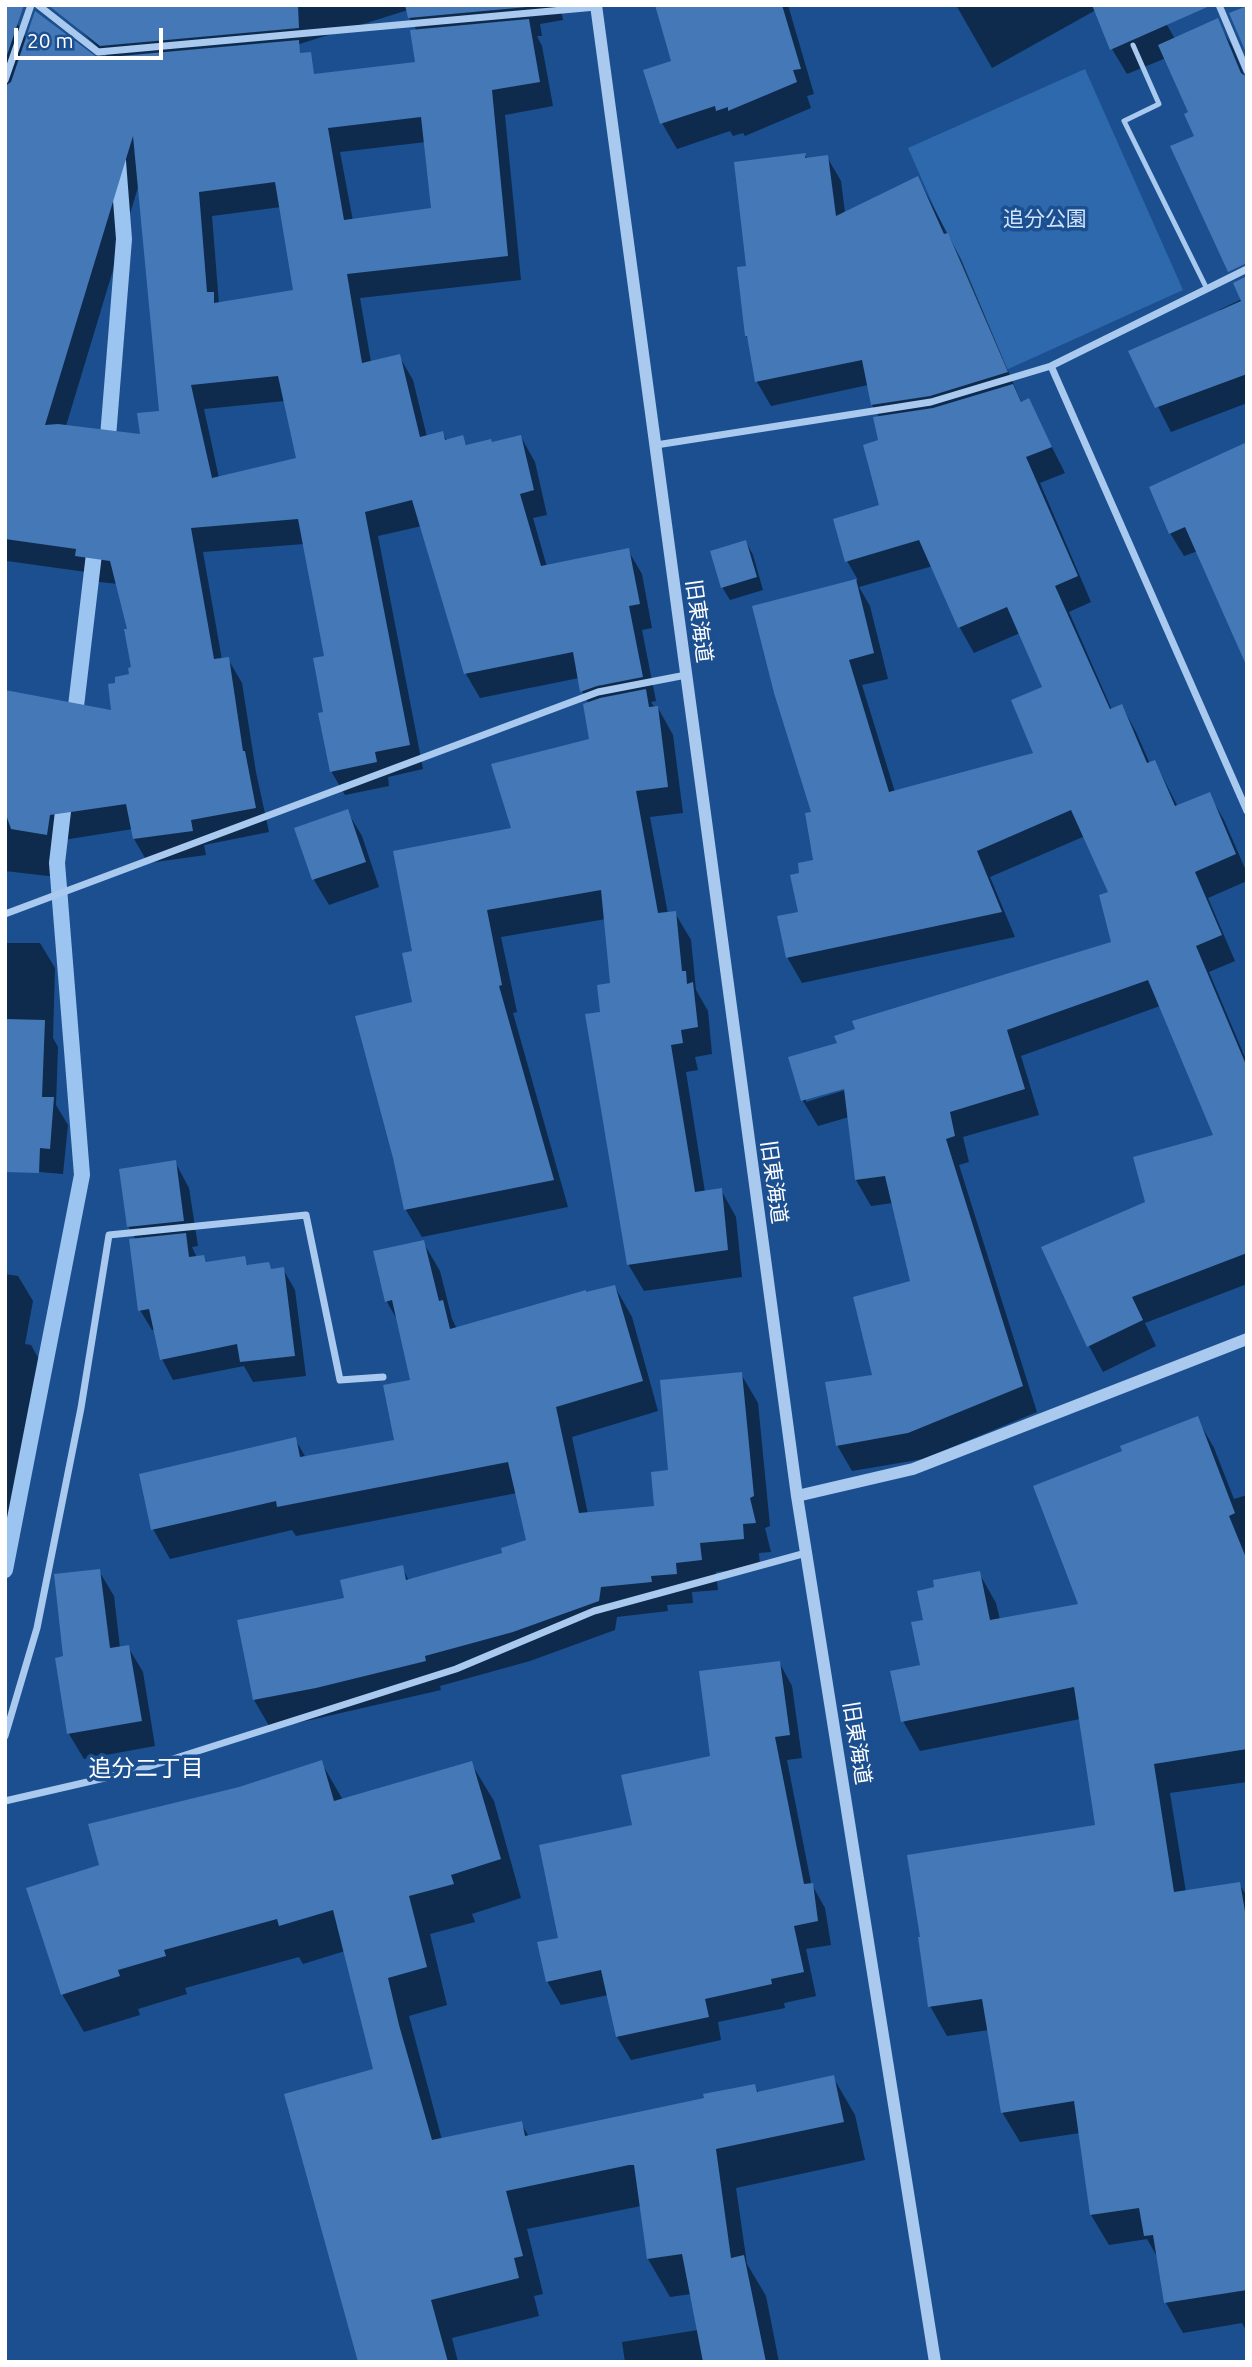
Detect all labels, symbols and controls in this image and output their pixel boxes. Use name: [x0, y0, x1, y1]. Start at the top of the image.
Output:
scale bar: [18, 14, 166, 58]
text: 20 m: [27, 28, 74, 52]
park label: 追分公園: [1003, 206, 1087, 232]
street label: 旧東海道: [681, 578, 717, 664]
street label: 旧東海道: [756, 1139, 792, 1225]
street label: 旧東海道: [838, 1700, 876, 1786]
district label: 追分二丁目: [89, 1754, 203, 1782]

